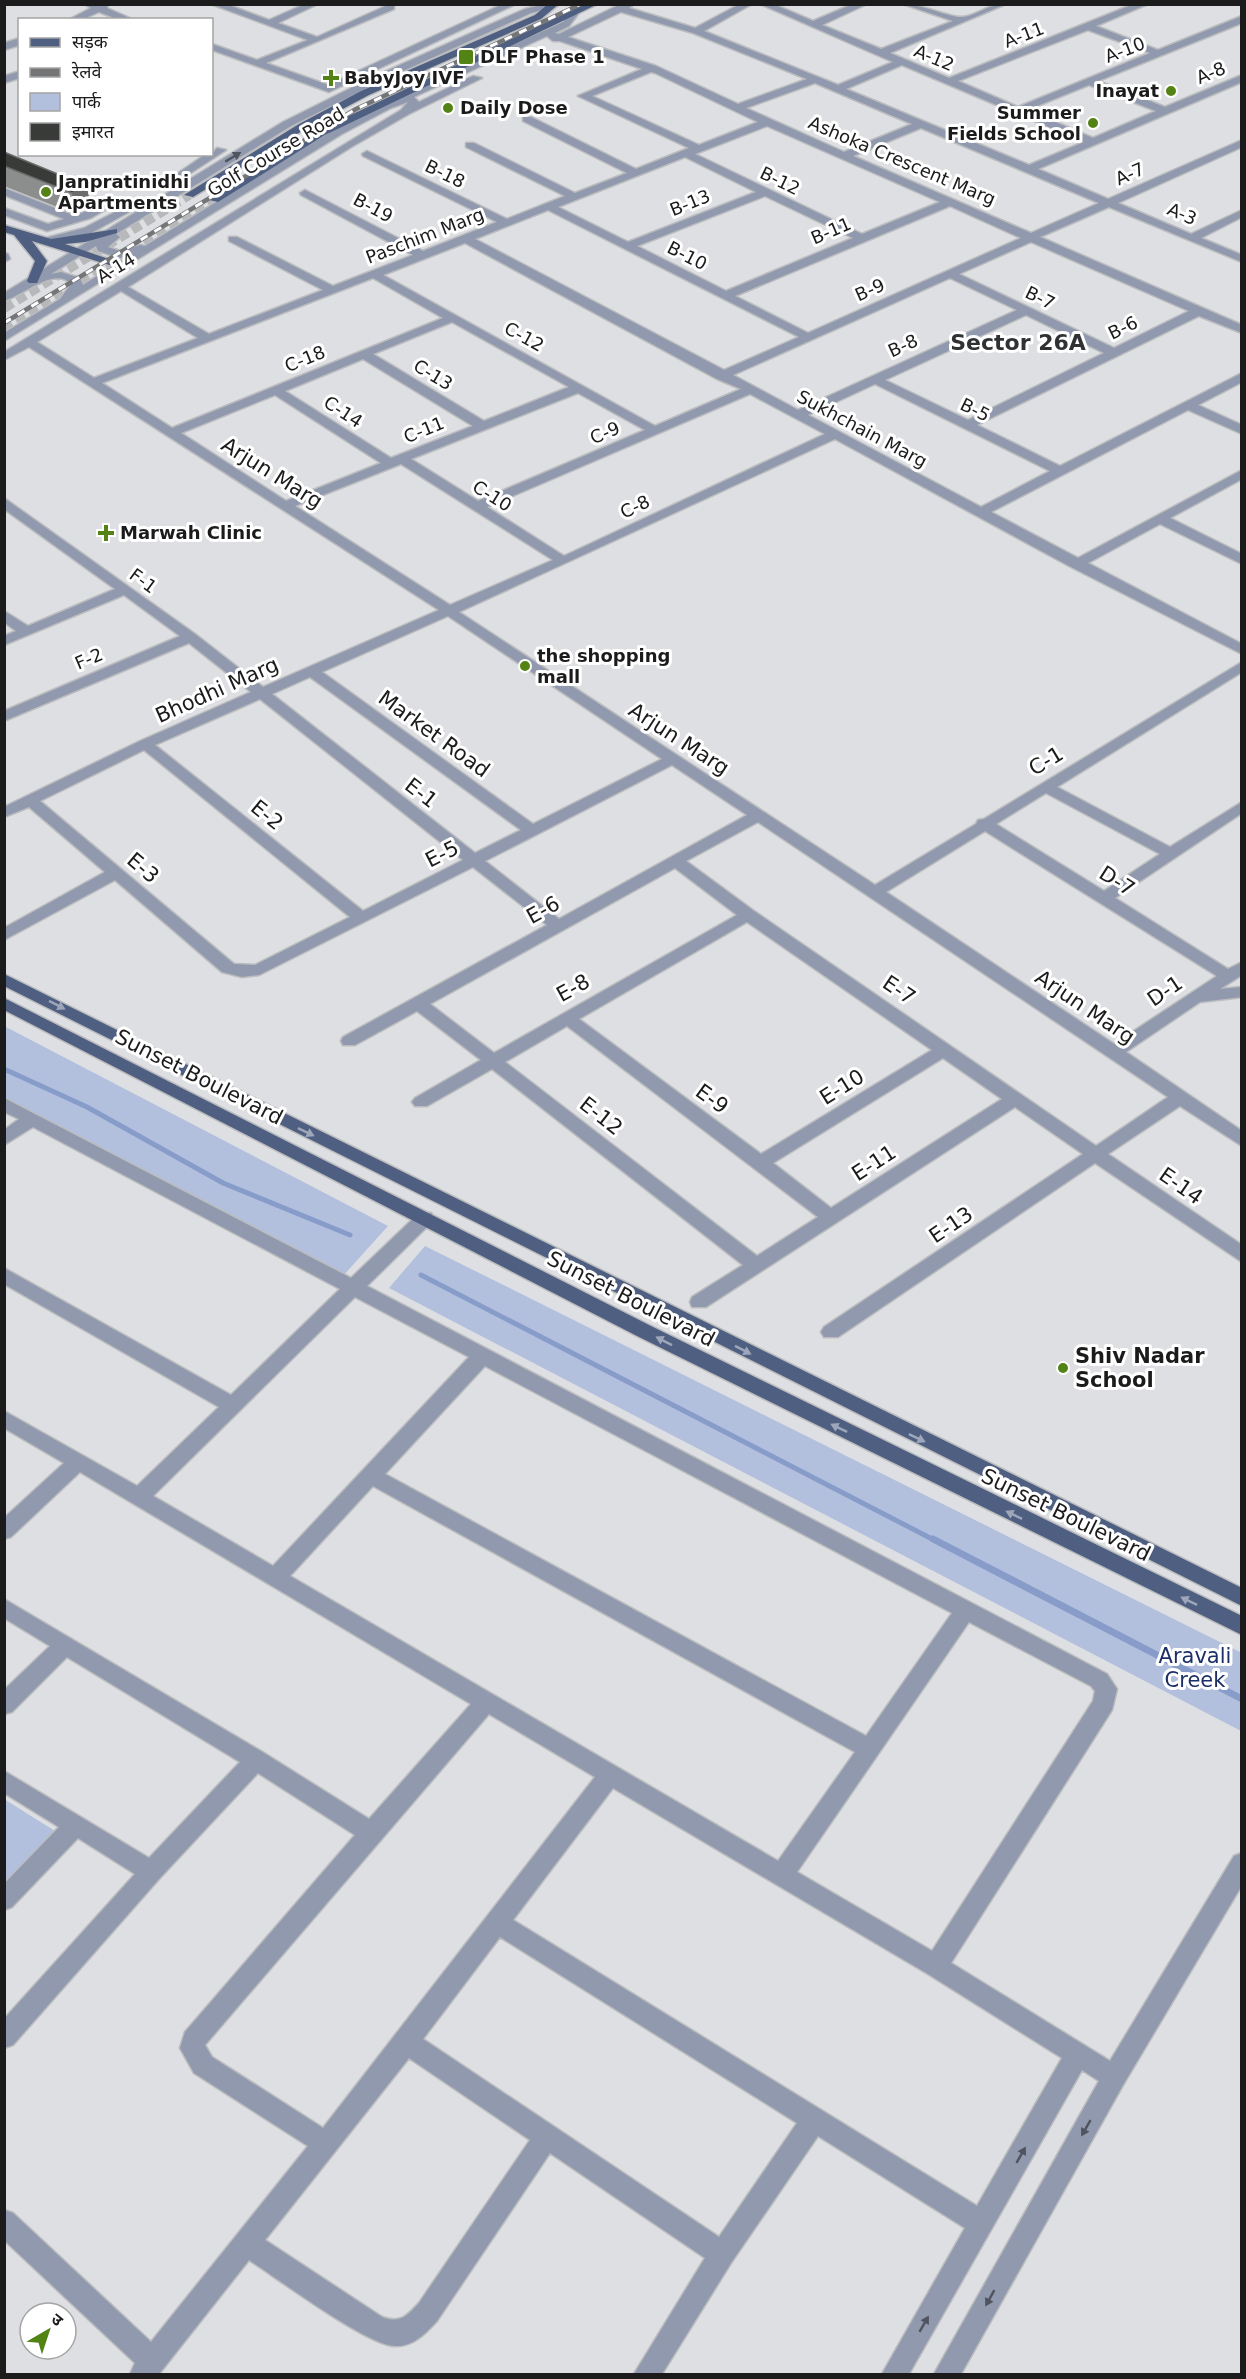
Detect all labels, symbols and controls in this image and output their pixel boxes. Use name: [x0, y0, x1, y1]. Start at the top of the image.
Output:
street label: A-11: [1001, 17, 1047, 52]
legend: [18, 18, 213, 156]
text: सड़क: [72, 31, 109, 52]
street label: A-10: [1102, 32, 1148, 67]
street label: A-12: [911, 40, 957, 75]
place label: DLF Phase 1: [480, 46, 605, 67]
marker: DLF Phase 1: [457, 48, 475, 66]
street label: A-8: [1193, 57, 1229, 88]
text: रेलवे: [71, 61, 103, 82]
place label: BabyJoy IVF: [344, 67, 464, 88]
marker: BabyJoy IVF: [322, 69, 340, 87]
place label: Inayat: [1095, 80, 1159, 101]
marker: Inayat: [1164, 84, 1178, 98]
text: पार्क: [72, 91, 102, 112]
place label: Daily Dose: [460, 97, 568, 118]
marker: Daily Dose: [441, 101, 455, 115]
street label: Golf Course Road: [204, 102, 348, 201]
place label: Summer Fields School: [947, 102, 1081, 144]
street label: Ashoka Crescent Marg: [805, 112, 999, 210]
marker: Summer Fields School: [1086, 116, 1100, 130]
text: इमारत: [72, 121, 115, 142]
one-way arrow: [225, 151, 241, 162]
street label: B-18: [422, 155, 469, 192]
street label: A-7: [1112, 158, 1148, 189]
street label: B-12: [757, 162, 804, 199]
place label: Janpratinidhi Apartments: [56, 171, 189, 213]
marker: Janpratinidhi Apartments: [39, 185, 53, 199]
street label: B-13: [667, 185, 713, 220]
street label: B-19: [350, 188, 397, 227]
street label: A-3: [1164, 198, 1200, 229]
street label: Paschim Marg: [363, 203, 487, 268]
street label: B-11: [807, 213, 854, 248]
street label: B-10: [664, 237, 711, 274]
street label: A-14: [93, 248, 139, 287]
street label: B-9: [852, 274, 888, 305]
street label: B-7: [1022, 281, 1058, 314]
street label: B-6: [1105, 311, 1141, 344]
street label: C-12: [501, 317, 548, 356]
street label: B-8: [885, 330, 921, 361]
district label: Sector 26A: [950, 330, 1086, 355]
street label: C-18: [281, 341, 328, 376]
street label: C-13: [410, 355, 457, 394]
street label: Sukhchain Marg: [794, 385, 931, 472]
street label: C-14: [320, 391, 367, 432]
street label: B-5: [957, 393, 993, 426]
street label: C-11: [400, 412, 447, 447]
street label: C-9: [587, 417, 623, 448]
street label: Arjun Marg: [217, 432, 327, 514]
street label: C-10: [469, 476, 516, 516]
street label: C-8: [616, 490, 653, 523]
place label: Marwah Clinic: [120, 522, 262, 543]
marker: Marwah Clinic: [97, 524, 115, 542]
street label: F-1: [126, 564, 161, 597]
street label: F-2: [72, 643, 106, 674]
place label: the shopping mall: [537, 645, 670, 687]
street label: Bhodhi Marg: [152, 652, 282, 728]
marker: the shopping mall: [518, 659, 532, 673]
street label: Market Road: [374, 686, 494, 782]
street label: Arjun Marg: [624, 698, 734, 780]
street label: C-1: [1025, 742, 1067, 780]
street label: E-1: [400, 773, 442, 813]
street label: E-2: [246, 795, 288, 835]
street label: E-5: [421, 836, 463, 872]
street label: E-3: [122, 848, 164, 888]
street label: D-7: [1095, 861, 1139, 901]
street label: E-6: [522, 891, 564, 929]
street label: Arjun Marg: [1031, 965, 1139, 1049]
street label: E-8: [552, 969, 594, 1007]
street label: E-7: [878, 970, 920, 1010]
street label: D-1: [1143, 971, 1187, 1011]
one-way arrow: [48, 1001, 65, 1010]
street label: Sunset Boulevard: [111, 1024, 287, 1130]
street label: E-10: [815, 1064, 869, 1110]
street label: E-9: [691, 1079, 733, 1119]
street label: E-12: [575, 1092, 627, 1140]
one-way arrow: [297, 1127, 314, 1136]
street label: E-11: [848, 1140, 900, 1186]
street label: E-14: [1155, 1163, 1207, 1209]
street label: E-13: [925, 1202, 977, 1248]
street label: Sunset Boulevard: [543, 1246, 719, 1352]
one-way arrow: [656, 1337, 673, 1346]
place label: Shiv Nadar School: [1075, 1344, 1205, 1392]
one-way arrow: [734, 1345, 752, 1355]
marker: Shiv Nadar School: [1056, 1361, 1070, 1375]
one-way arrow: [830, 1424, 848, 1434]
one-way arrow: [909, 1433, 926, 1443]
street label: Sunset Boulevard: [978, 1464, 1154, 1566]
one-way arrow: [1005, 1510, 1022, 1520]
one-way arrow: [1180, 1597, 1197, 1606]
park label: Aravali Creek: [1159, 1644, 1231, 1692]
one-way arrow: [1080, 2120, 1091, 2136]
one-way arrow: [1016, 2146, 1026, 2163]
one-way arrow: [985, 2290, 995, 2307]
north arrow: [18, 2301, 78, 2361]
text: उ: [48, 2309, 67, 2330]
one-way arrow: [919, 2316, 930, 2332]

